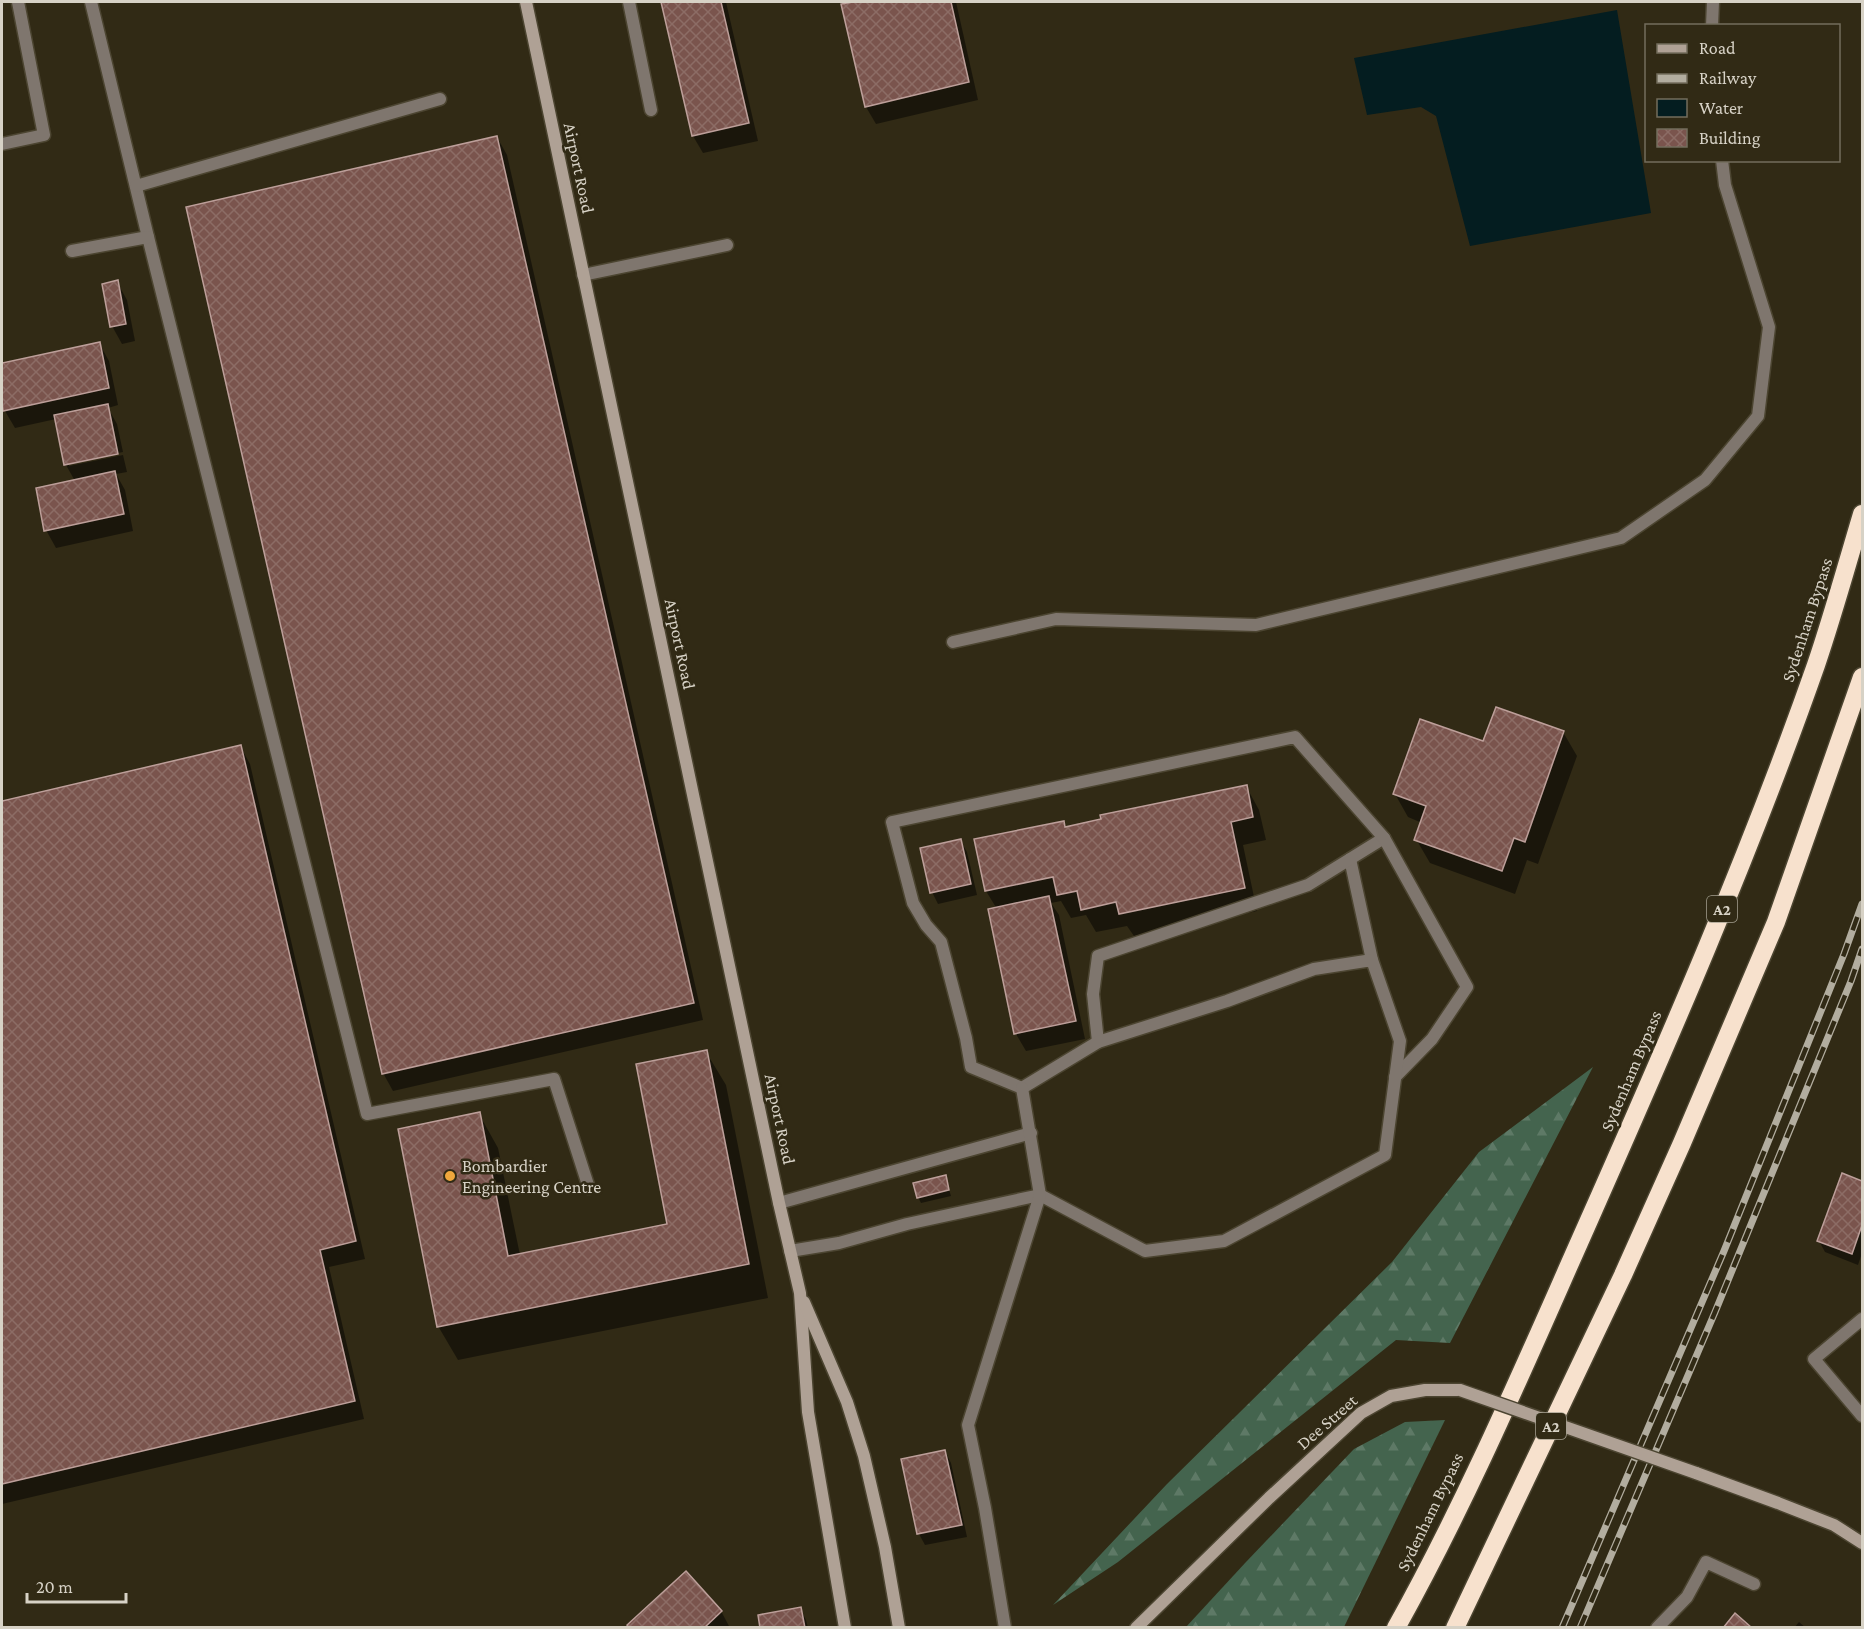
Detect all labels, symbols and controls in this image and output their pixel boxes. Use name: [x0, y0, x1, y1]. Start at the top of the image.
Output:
legend: [1645, 24, 1840, 162]
text: Road: [1699, 38, 1736, 58]
text: Railway: [1699, 68, 1757, 88]
text: Water: [1699, 98, 1744, 118]
street label: Airport Road: [560, 121, 598, 216]
text: Building: [1699, 128, 1761, 148]
street label: Sydenham Bypass: [1778, 555, 1836, 685]
street label: Airport Road: [661, 597, 699, 692]
road number: A2: [1707, 896, 1737, 922]
street label: Sydenham Bypass: [1597, 1008, 1665, 1134]
street label: Airport Road: [761, 1072, 799, 1167]
place label: Bombardier Engineering Centre: [462, 1156, 601, 1197]
marker: Bombardier Engineering Centre: [443, 1169, 457, 1183]
street label: Dee Street: [1293, 1390, 1362, 1454]
road number: A2: [1536, 1413, 1566, 1439]
street label: Sydenham Bypass: [1393, 1449, 1467, 1575]
scale bar: [27, 1566, 126, 1604]
text: 20 m: [36, 1577, 73, 1597]

